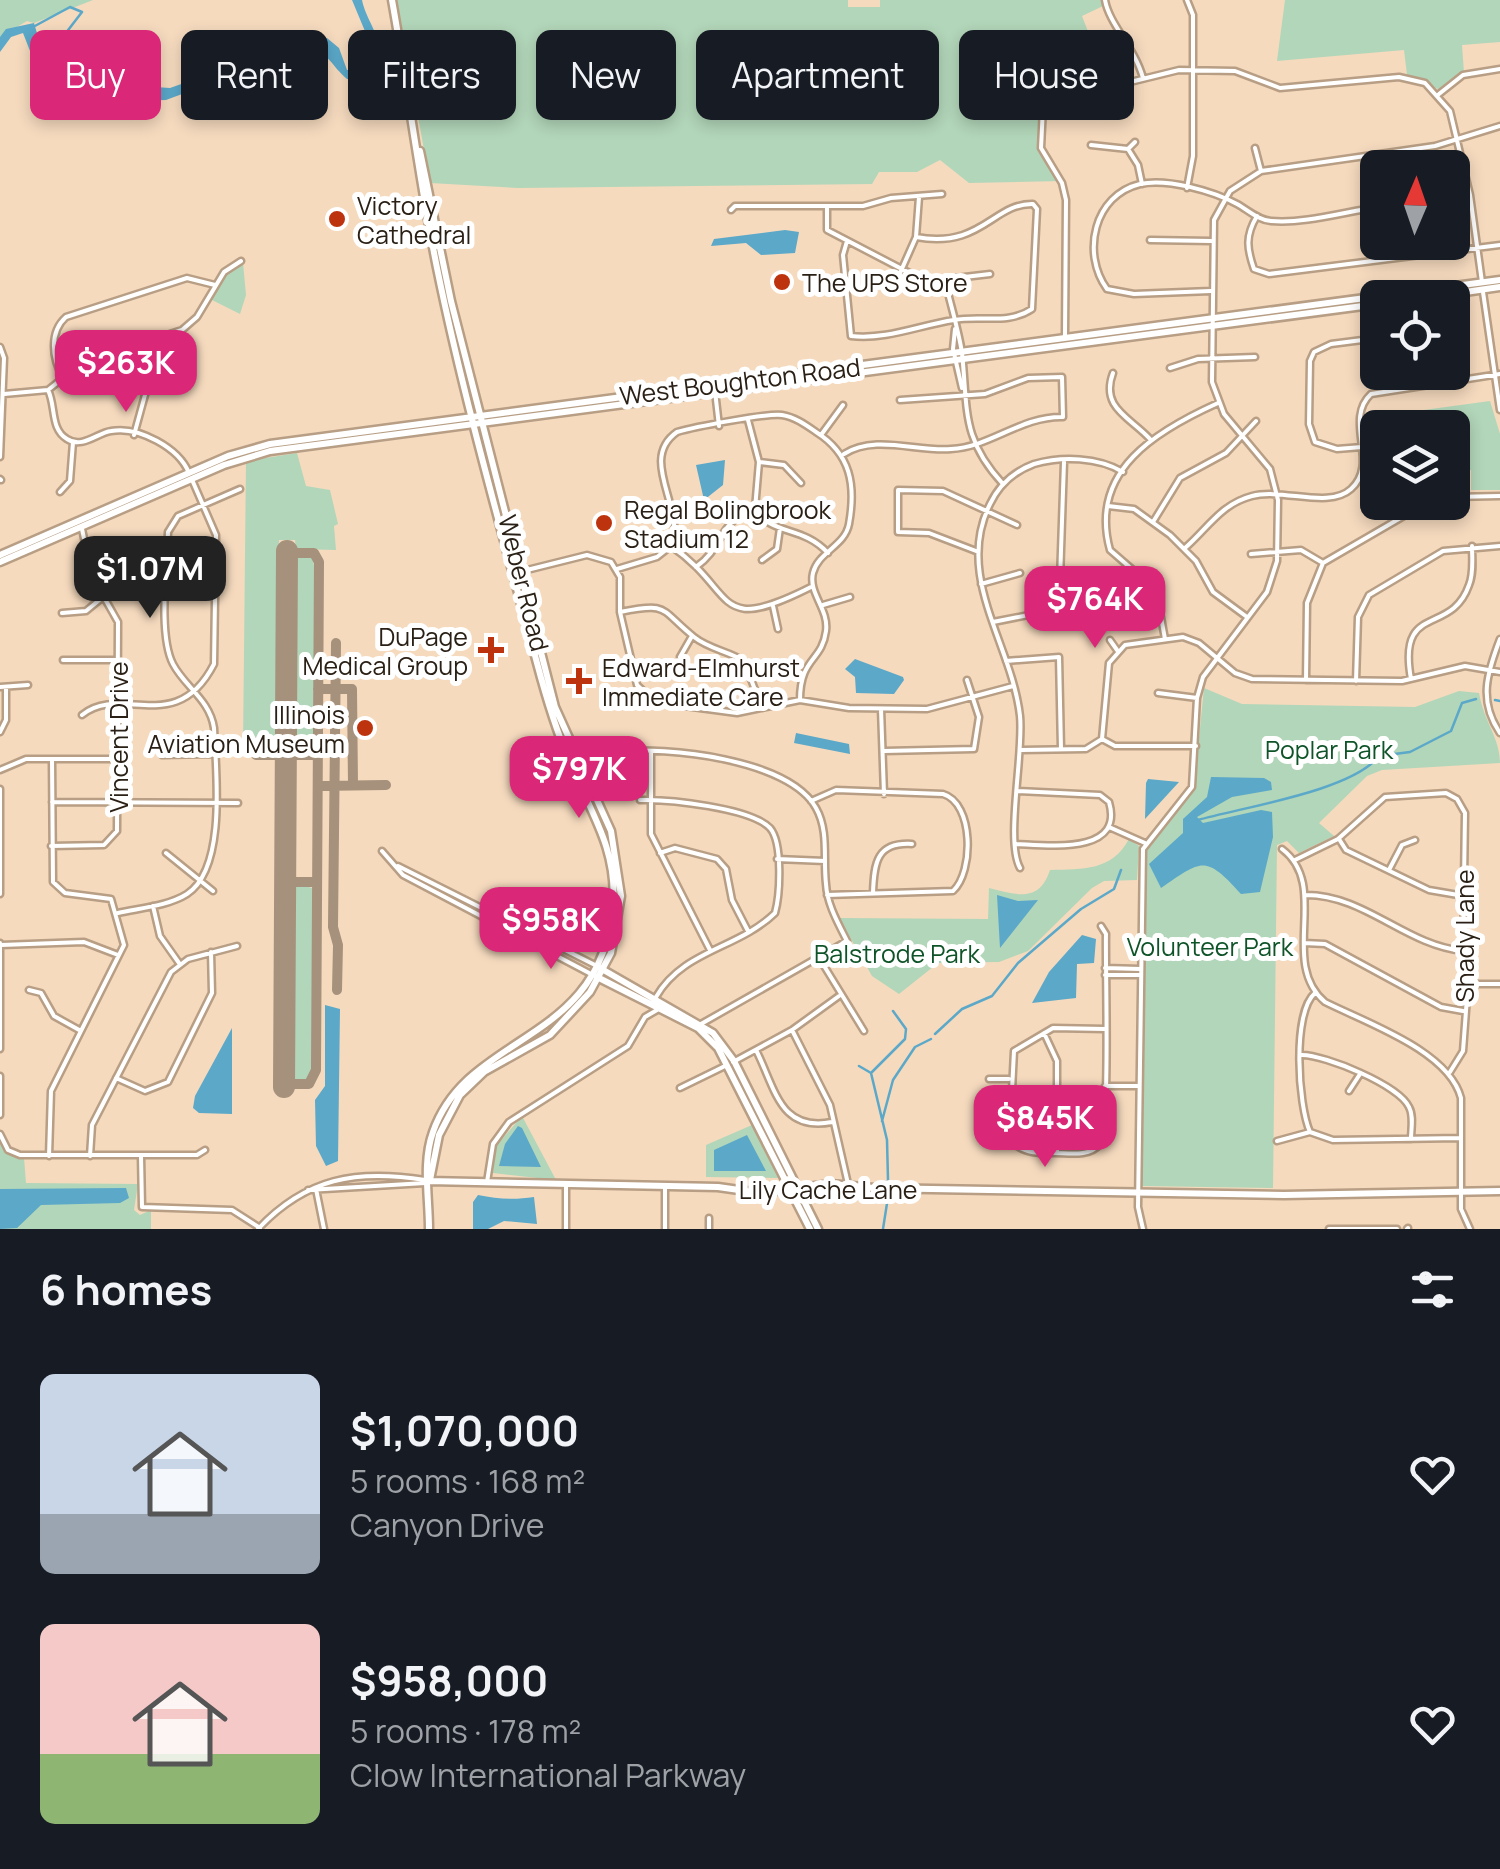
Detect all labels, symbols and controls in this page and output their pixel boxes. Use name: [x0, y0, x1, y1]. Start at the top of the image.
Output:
chip: Buy: [30, 30, 161, 120]
chip: Rent: [181, 30, 328, 120]
chip: Filters: [348, 30, 516, 120]
chip: New: [536, 30, 676, 120]
chip: Apartment: [696, 30, 939, 120]
chip: House: [959, 30, 1134, 120]
north arrow: [1360, 150, 1470, 260]
map controls: [1360, 150, 1470, 520]
place label: Victory Cathedral: [357, 188, 471, 252]
marker: Victory Cathedral: [326, 208, 348, 230]
place label: The UPS Store: [802, 265, 968, 300]
marker: The UPS Store: [771, 271, 793, 293]
button: locate: [1360, 280, 1470, 390]
pin: $263K: [56, 330, 196, 415]
text: $263K: [77, 340, 175, 384]
street label: West Boughton Road: [617, 349, 863, 413]
button: layers: [1360, 410, 1470, 520]
place label: Regal Bolingbrook Stadium 12: [624, 492, 831, 556]
street label: Weber Road: [490, 511, 558, 655]
marker: Regal Bolingbrook Stadium 12: [593, 512, 615, 534]
pin: $1.07M: [69, 536, 231, 621]
text: $1.07M: [96, 546, 204, 590]
pin: $764K: [1025, 566, 1165, 651]
text: $764K: [1046, 576, 1144, 620]
place label: DuPage Medical Group: [302, 619, 468, 683]
marker: DuPage Medical Group: [478, 637, 504, 663]
place label: Edward-Elmhurst Immediate Care: [602, 650, 800, 714]
street label: Vincent Drive: [101, 661, 136, 813]
marker: Edward-Elmhurst Immediate Care: [566, 668, 592, 694]
place label: Illinois Aviation Museum: [148, 697, 345, 761]
marker: Illinois Aviation Museum: [354, 717, 376, 739]
park label: Poplar Park: [1265, 732, 1394, 767]
pin: $797K: [509, 736, 649, 821]
text: $797K: [532, 746, 626, 790]
street label: Shady Lane: [1447, 869, 1482, 1003]
pin: $958K: [481, 887, 621, 972]
text: $958K: [501, 897, 601, 941]
park label: Volunteer Park: [1127, 929, 1294, 964]
park label: Balstrode Park: [814, 936, 981, 971]
pin: $845K: [975, 1085, 1115, 1170]
text: $845K: [996, 1095, 1094, 1139]
street label: Lily Cache Lane: [739, 1172, 917, 1207]
text: 6 homes: [40, 1260, 212, 1318]
icon: filters: [1405, 1262, 1460, 1317]
text: $1,070,000: [350, 1401, 579, 1459]
icon: home: [120, 1414, 240, 1534]
icon: heart: [1405, 1447, 1460, 1502]
text: 5 rooms · 168 m²: [350, 1459, 585, 1503]
text: Canyon Drive: [350, 1503, 544, 1547]
text: $958,000: [350, 1651, 548, 1709]
icon: home: [120, 1664, 240, 1784]
icon: heart: [1405, 1697, 1460, 1752]
text: 5 rooms · 178 m²: [350, 1709, 581, 1753]
text: Clow International Parkway: [350, 1753, 746, 1797]

